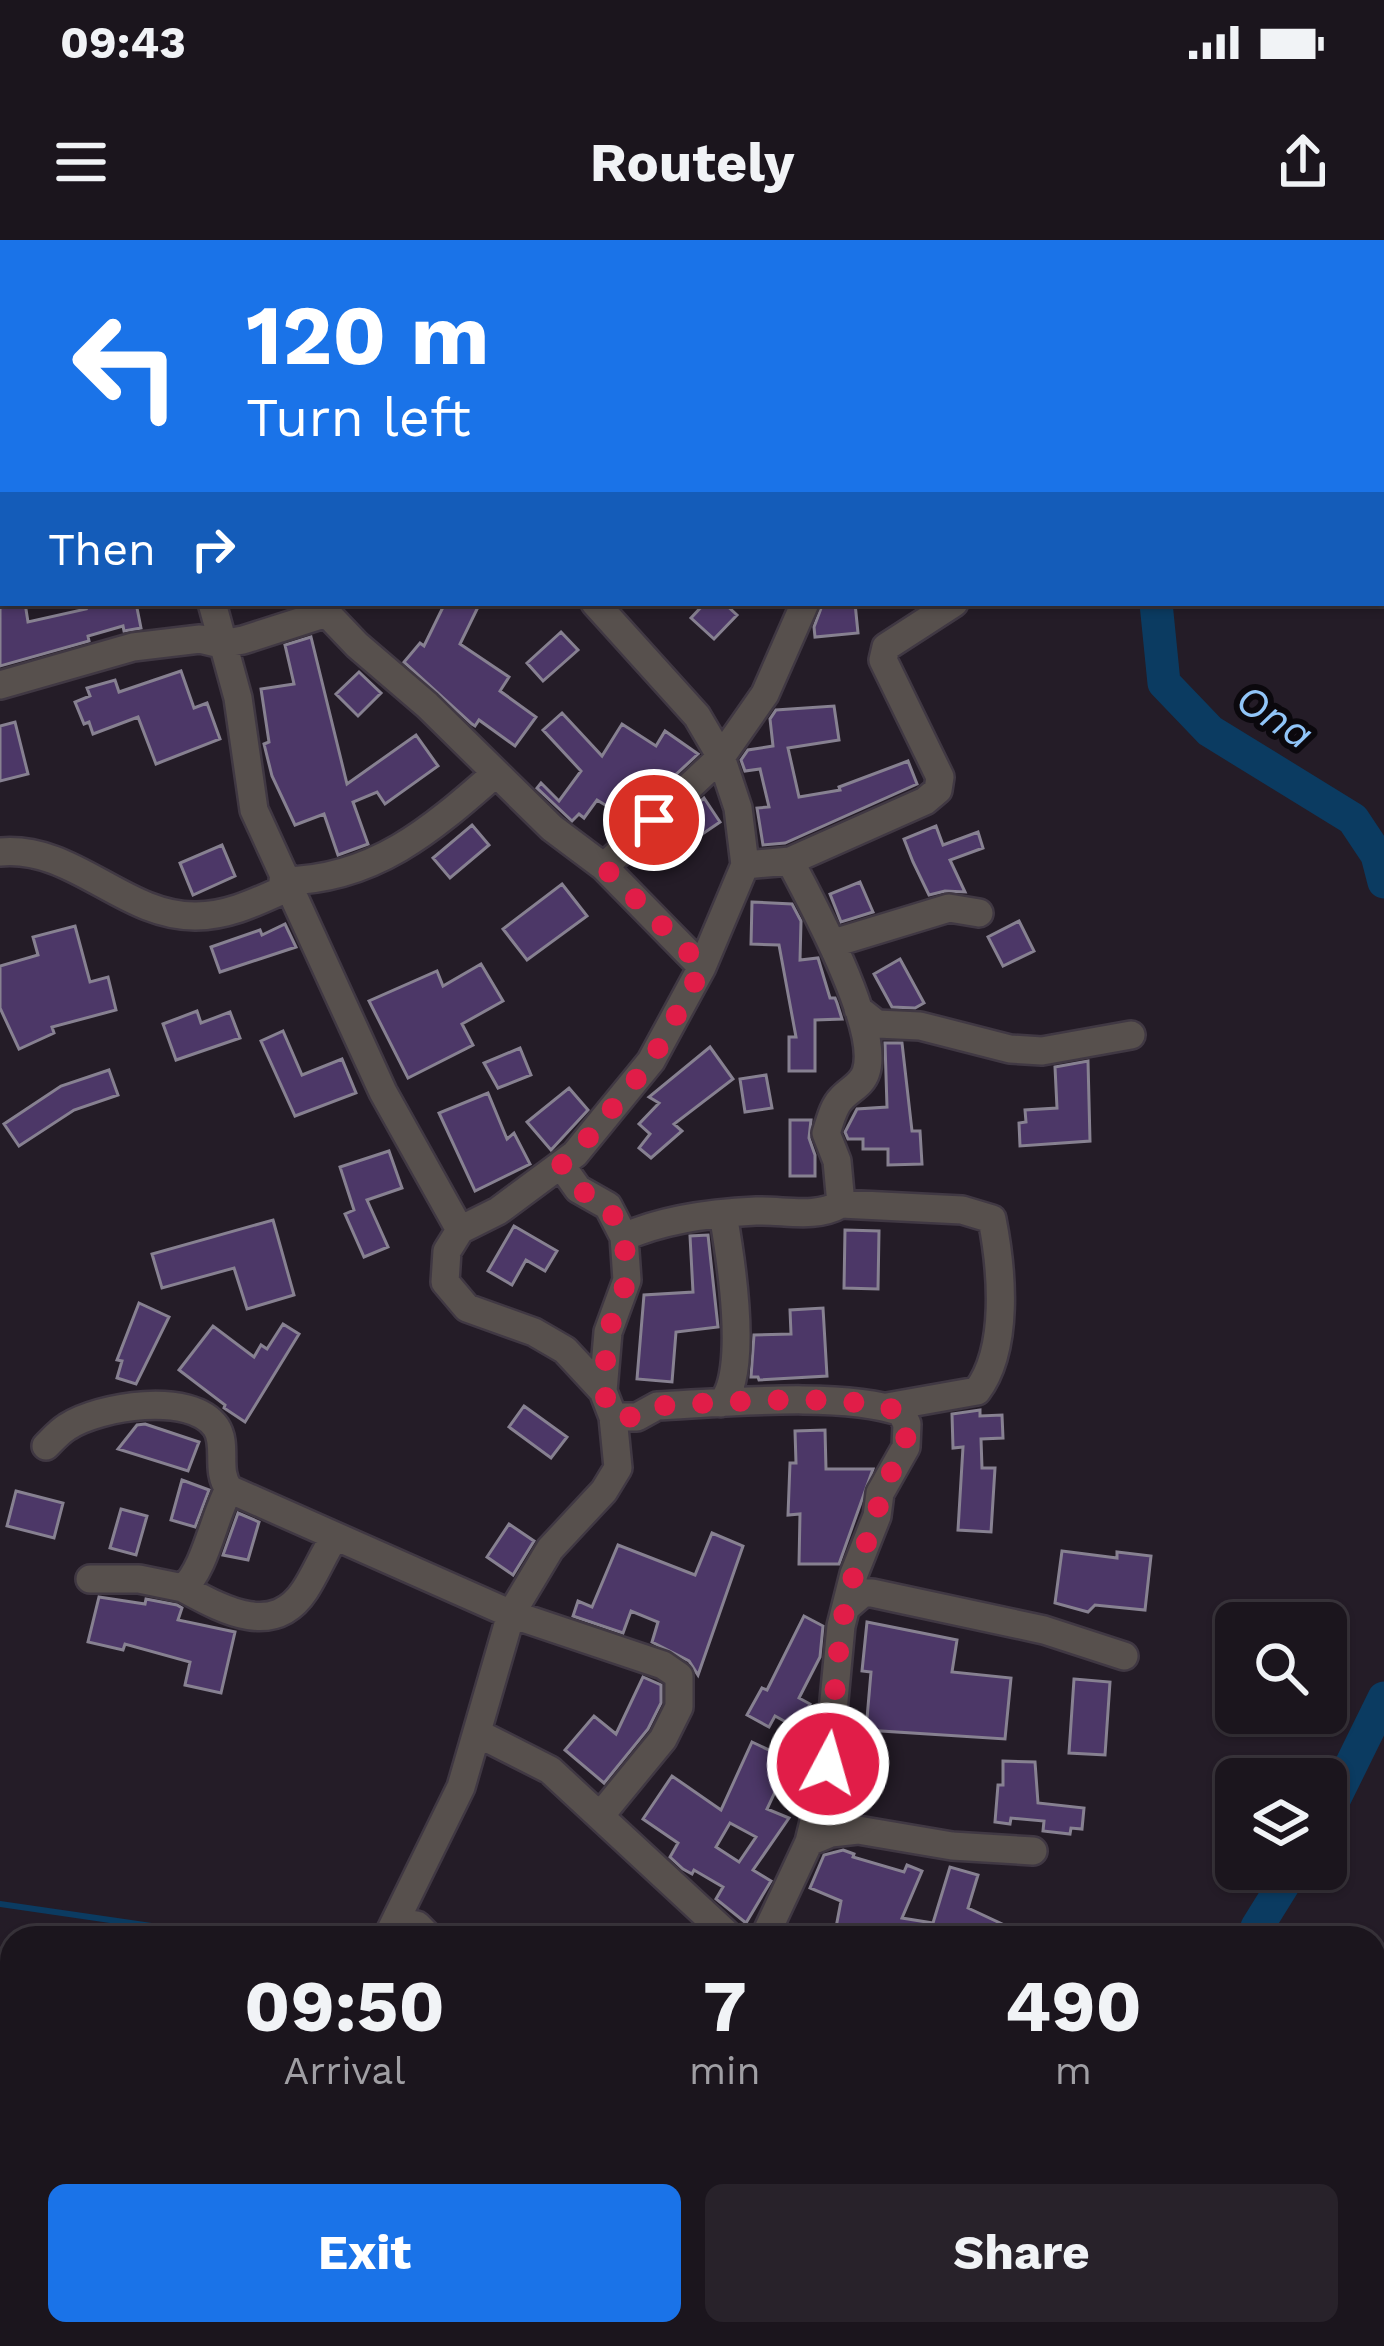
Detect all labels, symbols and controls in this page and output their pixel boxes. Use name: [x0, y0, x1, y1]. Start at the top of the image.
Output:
text: 09:43: [60, 16, 186, 69]
icon: menu: [48, 129, 114, 195]
icon: share: [1270, 129, 1336, 195]
text: Routely: [590, 131, 794, 194]
text: 120 m: [246, 286, 489, 384]
icon: left: [48, 288, 204, 444]
text: Turn left: [246, 386, 471, 449]
icon: right: [180, 516, 246, 582]
text: Then: [48, 523, 156, 576]
water label: Ona: [1227, 674, 1322, 759]
pin: [603, 769, 705, 871]
icon: arrive: [621, 787, 687, 853]
map controls: [1215, 1602, 1347, 1890]
button: search: [1215, 1602, 1347, 1734]
position arrow: [765, 1701, 891, 1827]
button: layers: [1215, 1758, 1347, 1890]
text: 09:50: [244, 1964, 445, 2048]
text: 7: [703, 1964, 747, 2048]
text: 490: [1005, 1964, 1142, 2048]
text: Arrival: [284, 2048, 405, 2093]
text: min: [689, 2048, 761, 2093]
text: m: [1055, 2048, 1092, 2093]
button: Exit: [48, 2184, 681, 2322]
button: Share: [705, 2184, 1338, 2322]

